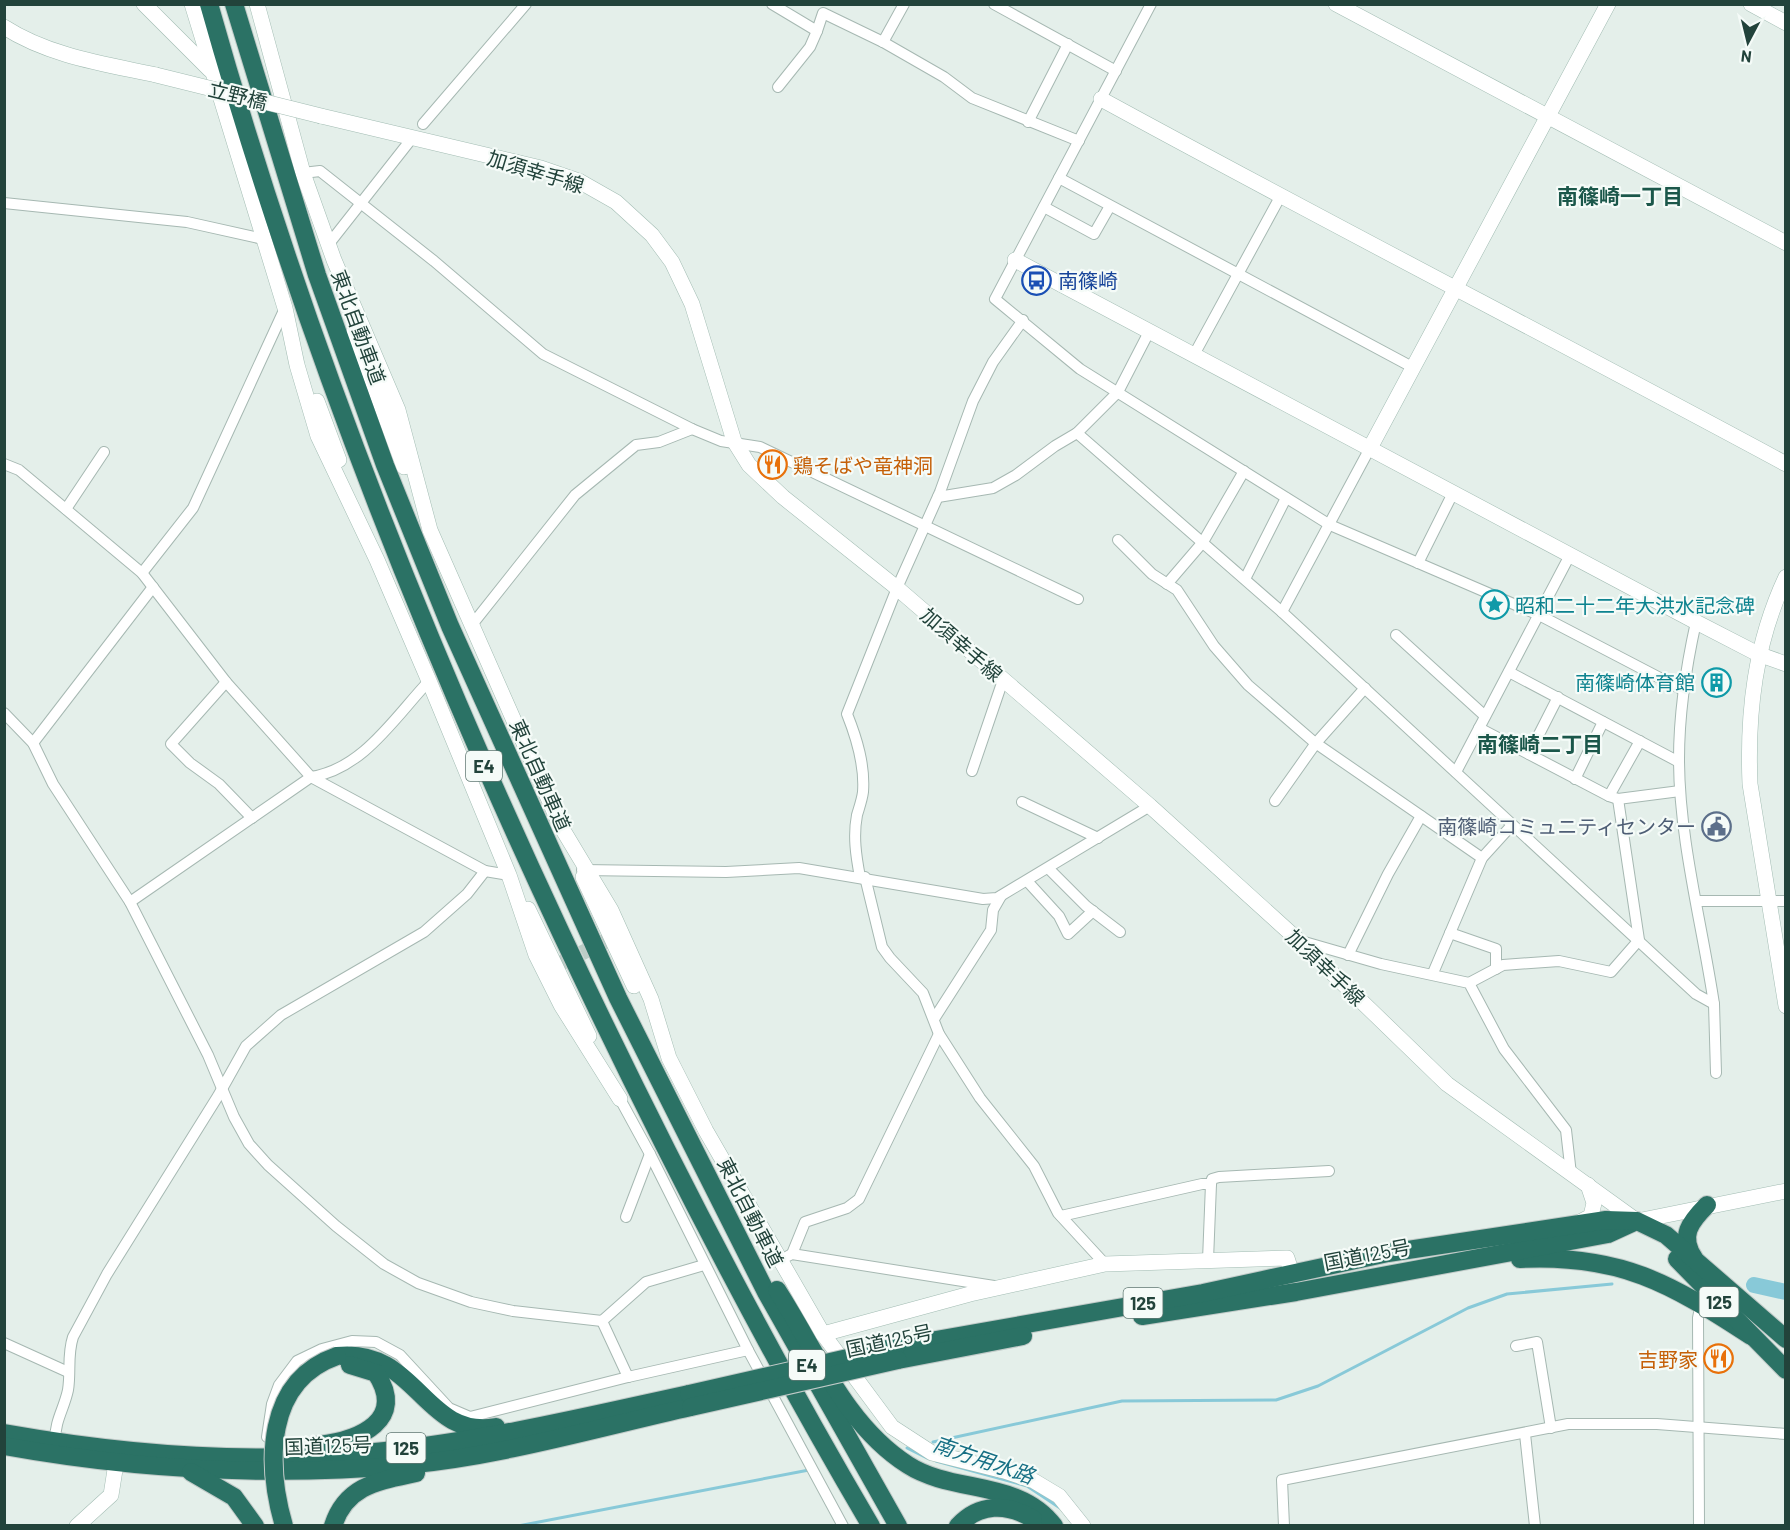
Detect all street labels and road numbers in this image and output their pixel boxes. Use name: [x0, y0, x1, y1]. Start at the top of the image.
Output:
street label: 立野橋: [206, 76, 270, 114]
street label: 加須幸手線: [485, 145, 587, 197]
street label: 東北自動車道: [327, 267, 391, 387]
street label: 加須幸手線: [916, 602, 1008, 686]
street label: 東北自動車道: [506, 715, 576, 835]
road number: E4: [466, 751, 502, 781]
street label: 加須幸手線: [1282, 924, 1370, 1010]
street label: 東北自動車道: [713, 1153, 789, 1271]
street label: 国道125号: [1322, 1234, 1412, 1274]
road number: 125: [1700, 1287, 1738, 1317]
road number: 125: [1124, 1288, 1162, 1318]
street label: 国道125号: [843, 1319, 935, 1361]
road number: E4: [789, 1350, 825, 1380]
street label: 国道125号: [284, 1431, 372, 1459]
road number: 125: [386, 1433, 426, 1463]

